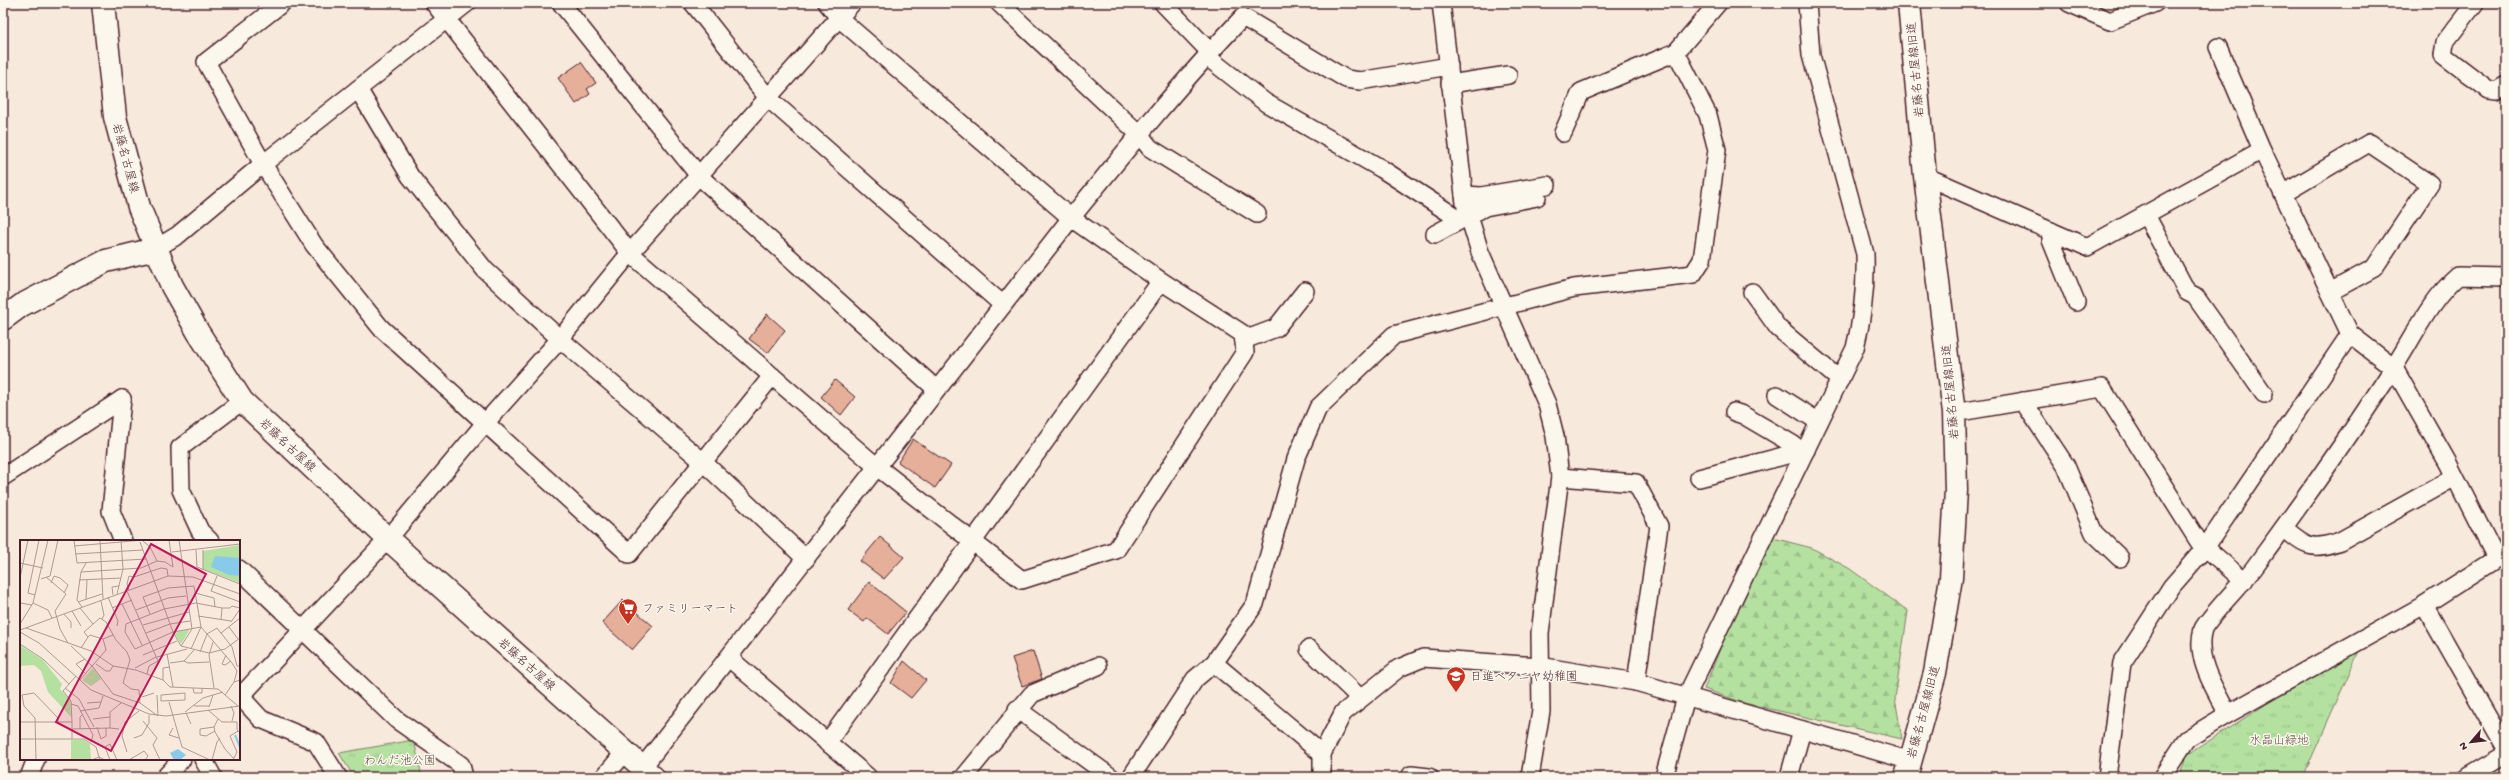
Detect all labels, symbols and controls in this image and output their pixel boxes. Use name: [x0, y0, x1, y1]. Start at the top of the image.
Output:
street label: 岩藤名古屋線旧道: [1905, 21, 1928, 118]
street label: 岩藤名古屋線: [108, 122, 141, 195]
street label: 岩藤名古屋線旧道: [1940, 343, 1963, 440]
street label: 岩藤名古屋線: [256, 416, 318, 476]
inset map: [20, 540, 240, 760]
supermarket icon: ファミリーマート: [617, 597, 639, 625]
place label: ファミリーマート: [642, 603, 738, 617]
street label: 岩藤名古屋線: [494, 635, 558, 695]
street label: 岩藤名古屋線旧道: [1905, 664, 1944, 761]
school or university icon: 日進ベタニヤ幼稚園: [1445, 665, 1467, 693]
place label: 日進ベタニヤ幼稚園: [1470, 670, 1578, 685]
north arrow: [2451, 722, 2491, 762]
park label: 水晶山緑地: [2249, 734, 2309, 749]
text: N: [2457, 740, 2471, 752]
park label: わんだ池公園: [364, 754, 436, 769]

